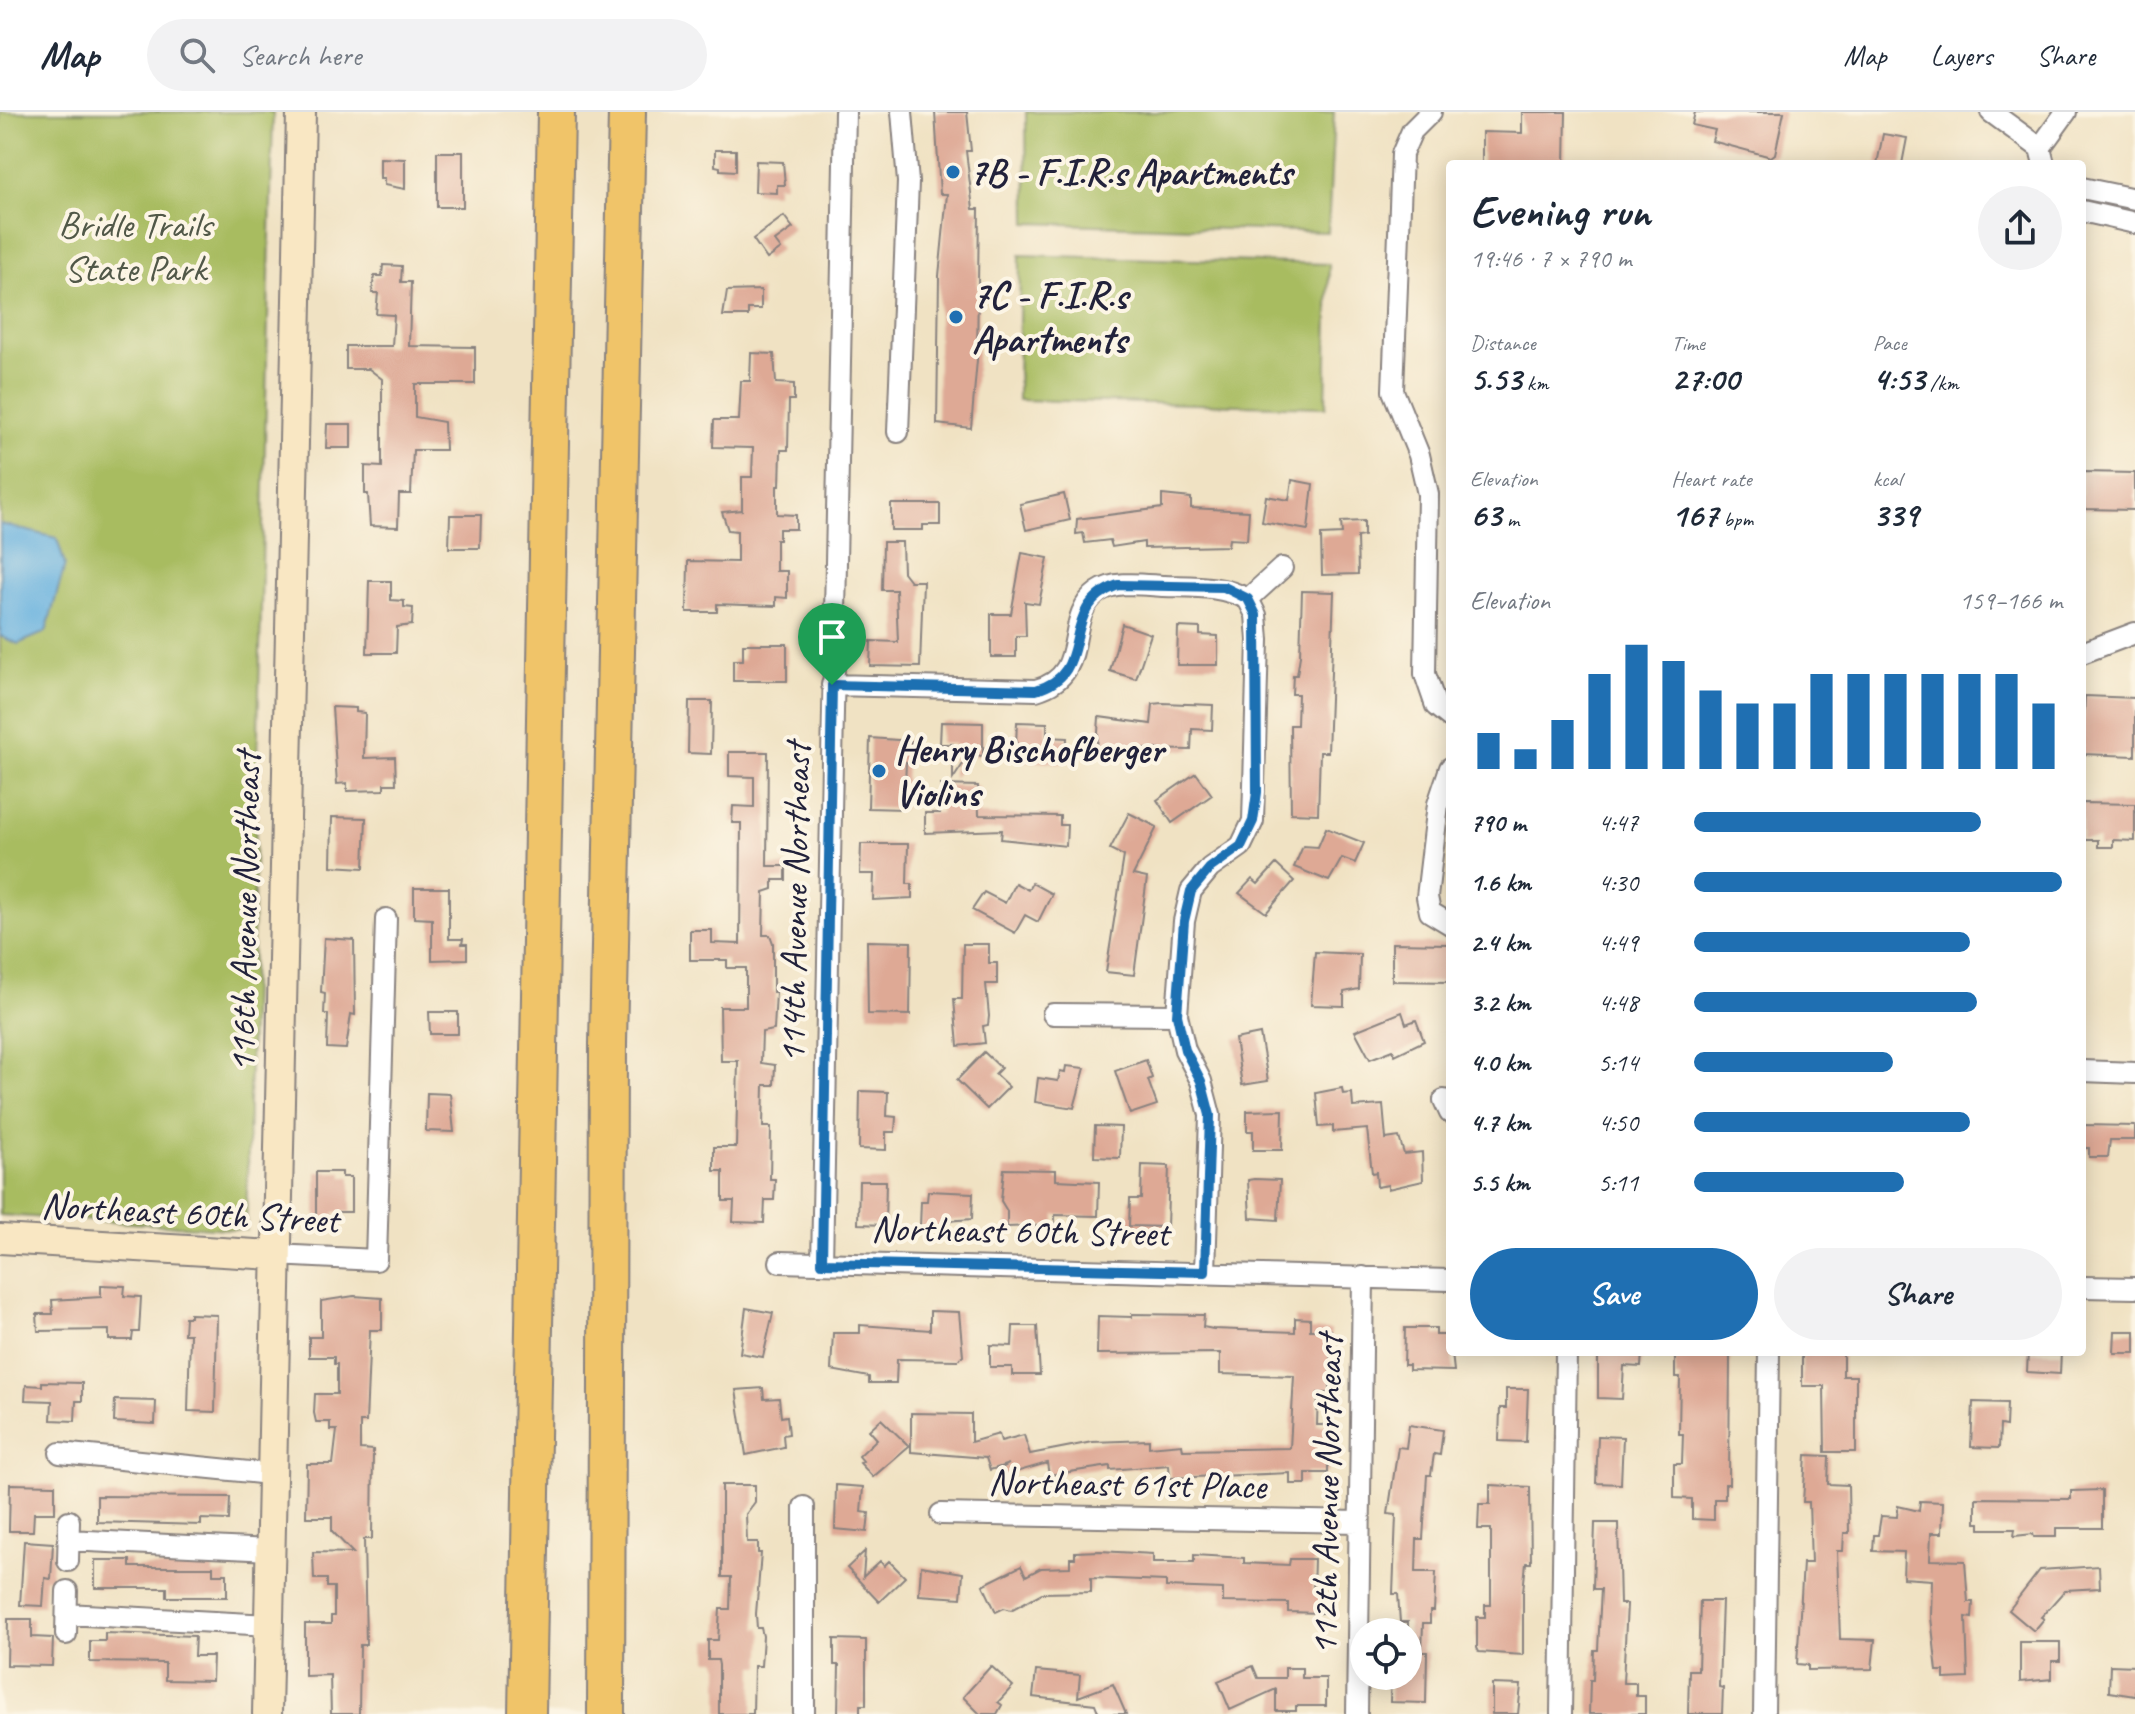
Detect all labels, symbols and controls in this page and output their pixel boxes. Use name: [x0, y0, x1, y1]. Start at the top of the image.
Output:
search box: [147, 19, 707, 91]
text: Map: [40, 32, 99, 79]
icon: search: [175, 33, 219, 77]
text: Search here: [239, 36, 361, 74]
text: Map: [1844, 38, 1887, 73]
text: Layers: [1931, 38, 1992, 73]
text: Share: [2036, 38, 2095, 73]
place label: 7B - F.I.R.s Apartments: [969, 149, 1296, 196]
marker: 7B - F.I.R.s Apartments: [944, 163, 962, 181]
text: Evening run: [1470, 184, 1650, 239]
button: share: [1978, 186, 2062, 270]
park label: Bridle Trails State Park: [58, 201, 215, 292]
text: 19:46 · 7 × 790 m: [1470, 242, 1631, 275]
place label: 7C - F.I.R.s Apartments: [972, 272, 1131, 363]
marker: 7C - F.I.R.s Apartments: [947, 308, 965, 326]
text: Distance: [1470, 329, 1536, 357]
text: Time: [1671, 329, 1705, 357]
text: Pace: [1873, 329, 1907, 357]
text: 5.53: [1470, 357, 1522, 400]
text: 27:00: [1671, 357, 1739, 400]
text: 4:53: [1873, 357, 1925, 400]
text: km: [1522, 369, 1548, 397]
text: /km: [1925, 369, 1959, 397]
text: Elevation: [1470, 465, 1538, 493]
text: Heart rate: [1671, 465, 1752, 493]
text: kcal: [1873, 465, 1902, 493]
text: 63: [1470, 493, 1501, 536]
text: 167: [1671, 493, 1718, 536]
text: 339: [1873, 493, 1918, 536]
text: m: [1501, 505, 1519, 533]
text: bpm: [1718, 505, 1753, 533]
text: Elevation: [1470, 584, 1550, 617]
text: 159–166 m: [1959, 584, 2062, 617]
pin: [798, 603, 866, 685]
icon: arrive: [810, 615, 854, 659]
place label: Henry Bischofberger Violins: [895, 726, 1168, 817]
street label: 114th Avenue Northeast: [768, 737, 821, 1064]
street label: 116th Avenue Northeast: [218, 746, 271, 1073]
marker: Henry Bischofberger Violins: [870, 762, 888, 780]
text: 790 m: [1470, 806, 1526, 839]
text: 4:47: [1598, 806, 1638, 839]
text: 1.6 km: [1470, 866, 1531, 899]
text: 4:30: [1598, 866, 1638, 899]
text: 2.4 km: [1470, 926, 1530, 959]
text: 4:49: [1598, 926, 1638, 959]
text: 3.2 km: [1470, 986, 1530, 1019]
text: 4:48: [1598, 986, 1638, 1019]
text: 4.0 km: [1470, 1046, 1530, 1079]
text: 5:14: [1598, 1046, 1638, 1079]
text: 4.7 km: [1470, 1106, 1530, 1139]
text: 4:50: [1598, 1106, 1638, 1139]
text: 5.5 km: [1470, 1166, 1530, 1199]
text: 5:11: [1598, 1166, 1638, 1199]
street label: Northeast 60th Street: [40, 1181, 343, 1244]
street label: Northeast 60th Street: [871, 1204, 1173, 1257]
button: Save: [1470, 1248, 1758, 1340]
button: Share: [1774, 1248, 2062, 1340]
street label: 112th Avenue Northeast: [1300, 1329, 1353, 1656]
street label: Northeast 61st Place: [988, 1458, 1269, 1509]
map controls: [1350, 1618, 1422, 1690]
button: locate: [1350, 1618, 1422, 1690]

